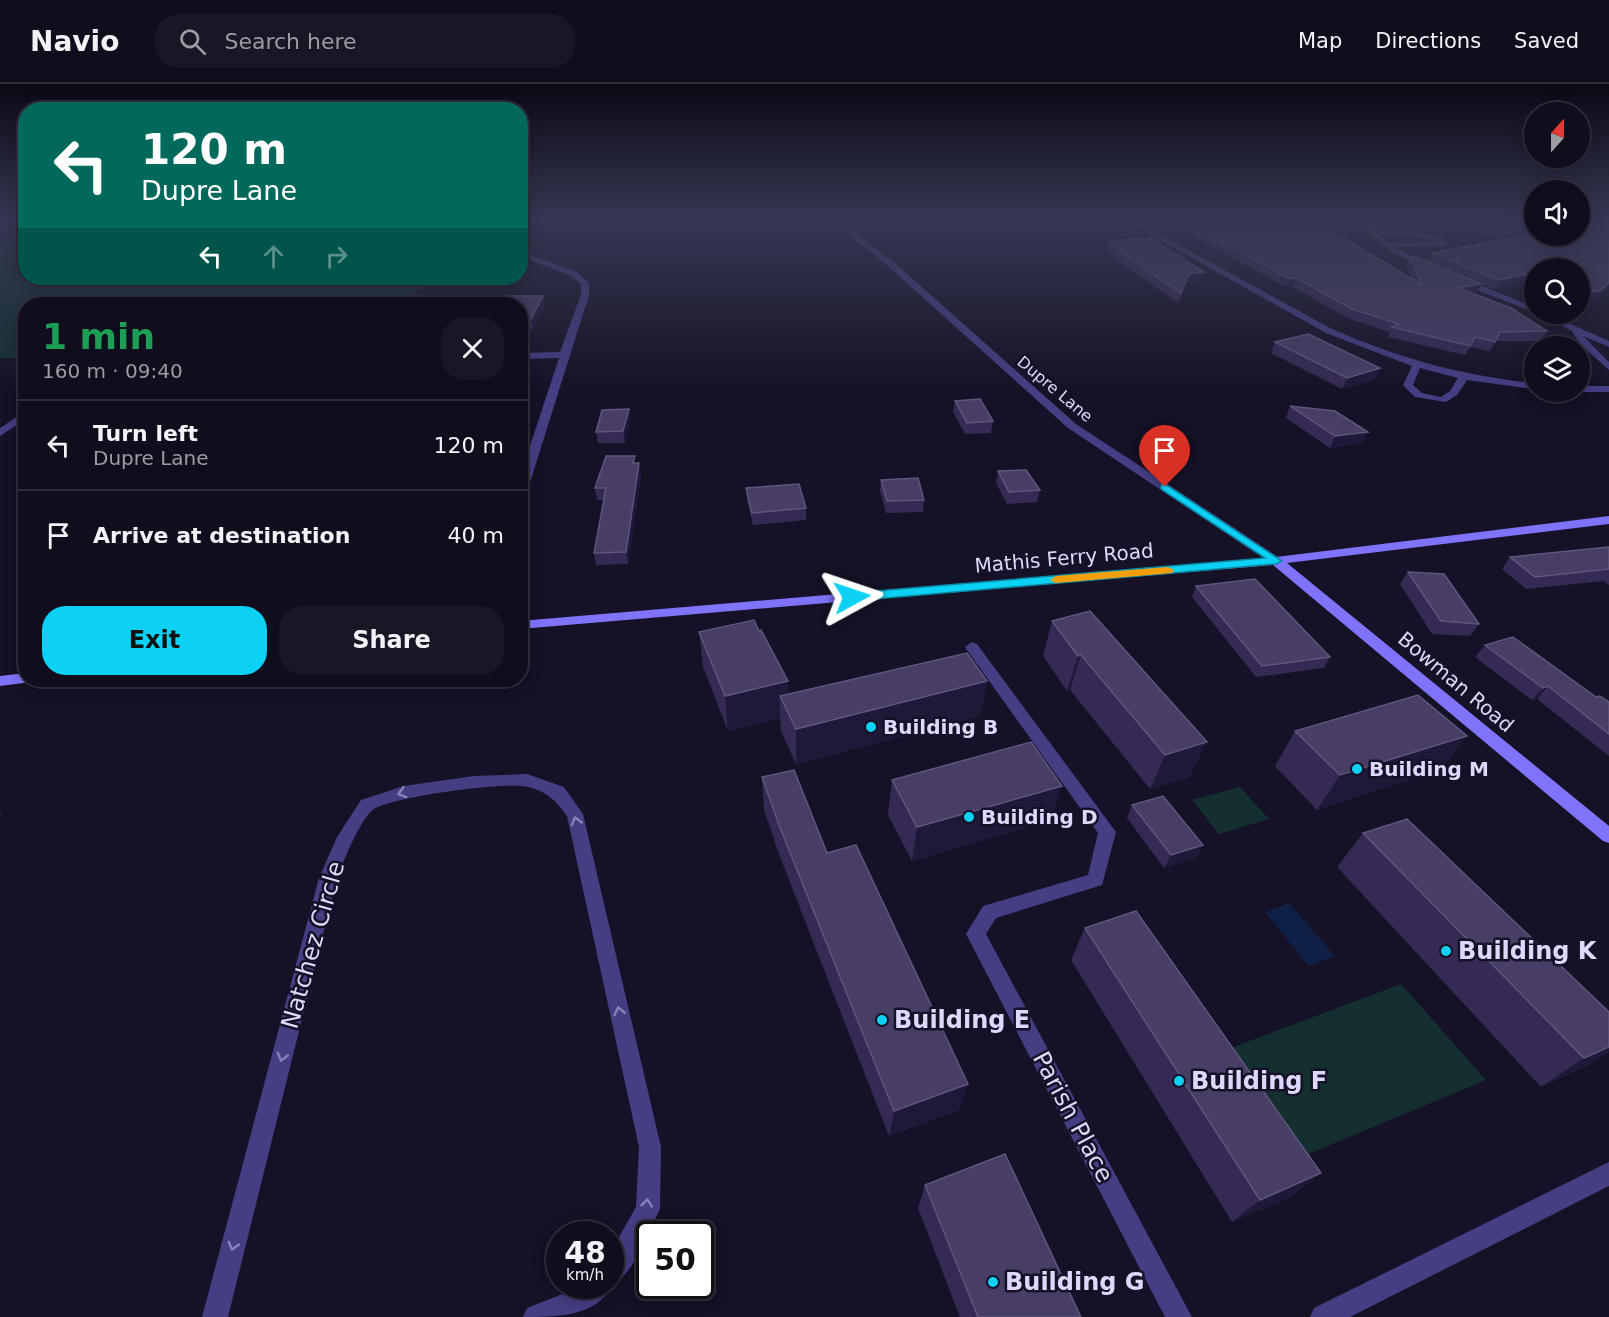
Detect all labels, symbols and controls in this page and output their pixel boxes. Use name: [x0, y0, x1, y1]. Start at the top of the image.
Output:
search box: [155, 14, 575, 68]
text: Navio: [30, 25, 119, 58]
icon: search: [176, 25, 209, 58]
text: Search here: [224, 29, 357, 54]
text: Map: [1298, 29, 1342, 53]
text: Directions: [1375, 29, 1481, 53]
text: Saved: [1514, 29, 1579, 53]
north arrow: [1524, 102, 1590, 168]
map controls: [1524, 102, 1590, 402]
text: 120 m: [141, 125, 287, 174]
icon: left: [42, 126, 120, 204]
text: Dupre Lane: [141, 175, 297, 206]
button: sound: [1524, 180, 1590, 246]
icon: left: [194, 240, 227, 273]
icon: ahead: [257, 240, 290, 273]
icon: right: [320, 240, 353, 273]
button: search: [1524, 258, 1590, 324]
text: 1 min: [42, 316, 155, 357]
button: close: [441, 317, 504, 380]
button: layers: [1524, 336, 1590, 402]
street label: Dupre Lane: [1013, 352, 1097, 426]
text: 160 m · 09:40: [42, 359, 183, 383]
text: Turn left: [93, 421, 198, 446]
pin: [1139, 425, 1190, 487]
icon: left: [42, 429, 75, 462]
text: 120 m: [434, 433, 504, 458]
icon: arrive: [1148, 434, 1181, 467]
text: Dupre Lane: [93, 446, 209, 470]
icon: arrive: [42, 519, 75, 552]
text: Arrive at destination: [93, 523, 350, 548]
text: 40 m: [448, 523, 504, 548]
street label: Mathis Ferry Road: [974, 538, 1154, 578]
position arrow: [820, 565, 884, 629]
button: Exit: [42, 606, 267, 675]
button: Share: [279, 606, 504, 675]
street label: Bowman Road: [1393, 627, 1519, 737]
place label: Building B: [883, 715, 998, 739]
marker: Building B: [864, 720, 878, 734]
place label: Building M: [1369, 757, 1489, 781]
marker: Building M: [1350, 762, 1364, 776]
one-way arrow: [397, 786, 407, 799]
place label: Building D: [981, 805, 1097, 829]
marker: Building D: [962, 810, 976, 824]
one-way arrow: [570, 816, 583, 826]
street label: Natchez Circle: [276, 858, 350, 1032]
place label: Building K: [1458, 937, 1598, 965]
marker: Building K: [1439, 944, 1453, 958]
place label: Building E: [894, 1006, 1030, 1034]
one-way arrow: [613, 1007, 626, 1017]
marker: Building E: [875, 1013, 889, 1027]
street label: Parish Place: [1027, 1047, 1119, 1187]
one-way arrow: [277, 1051, 289, 1062]
place label: Building F: [1191, 1067, 1327, 1095]
marker: Building F: [1172, 1074, 1186, 1088]
one-way arrow: [641, 1198, 653, 1207]
speed limit sign: 50: [636, 1221, 714, 1299]
text: 48: [564, 1235, 606, 1270]
one-way arrow: [228, 1240, 240, 1251]
text: km/h: [566, 1266, 604, 1284]
place label: Building G: [1005, 1268, 1145, 1296]
marker: Building G: [986, 1275, 1000, 1289]

